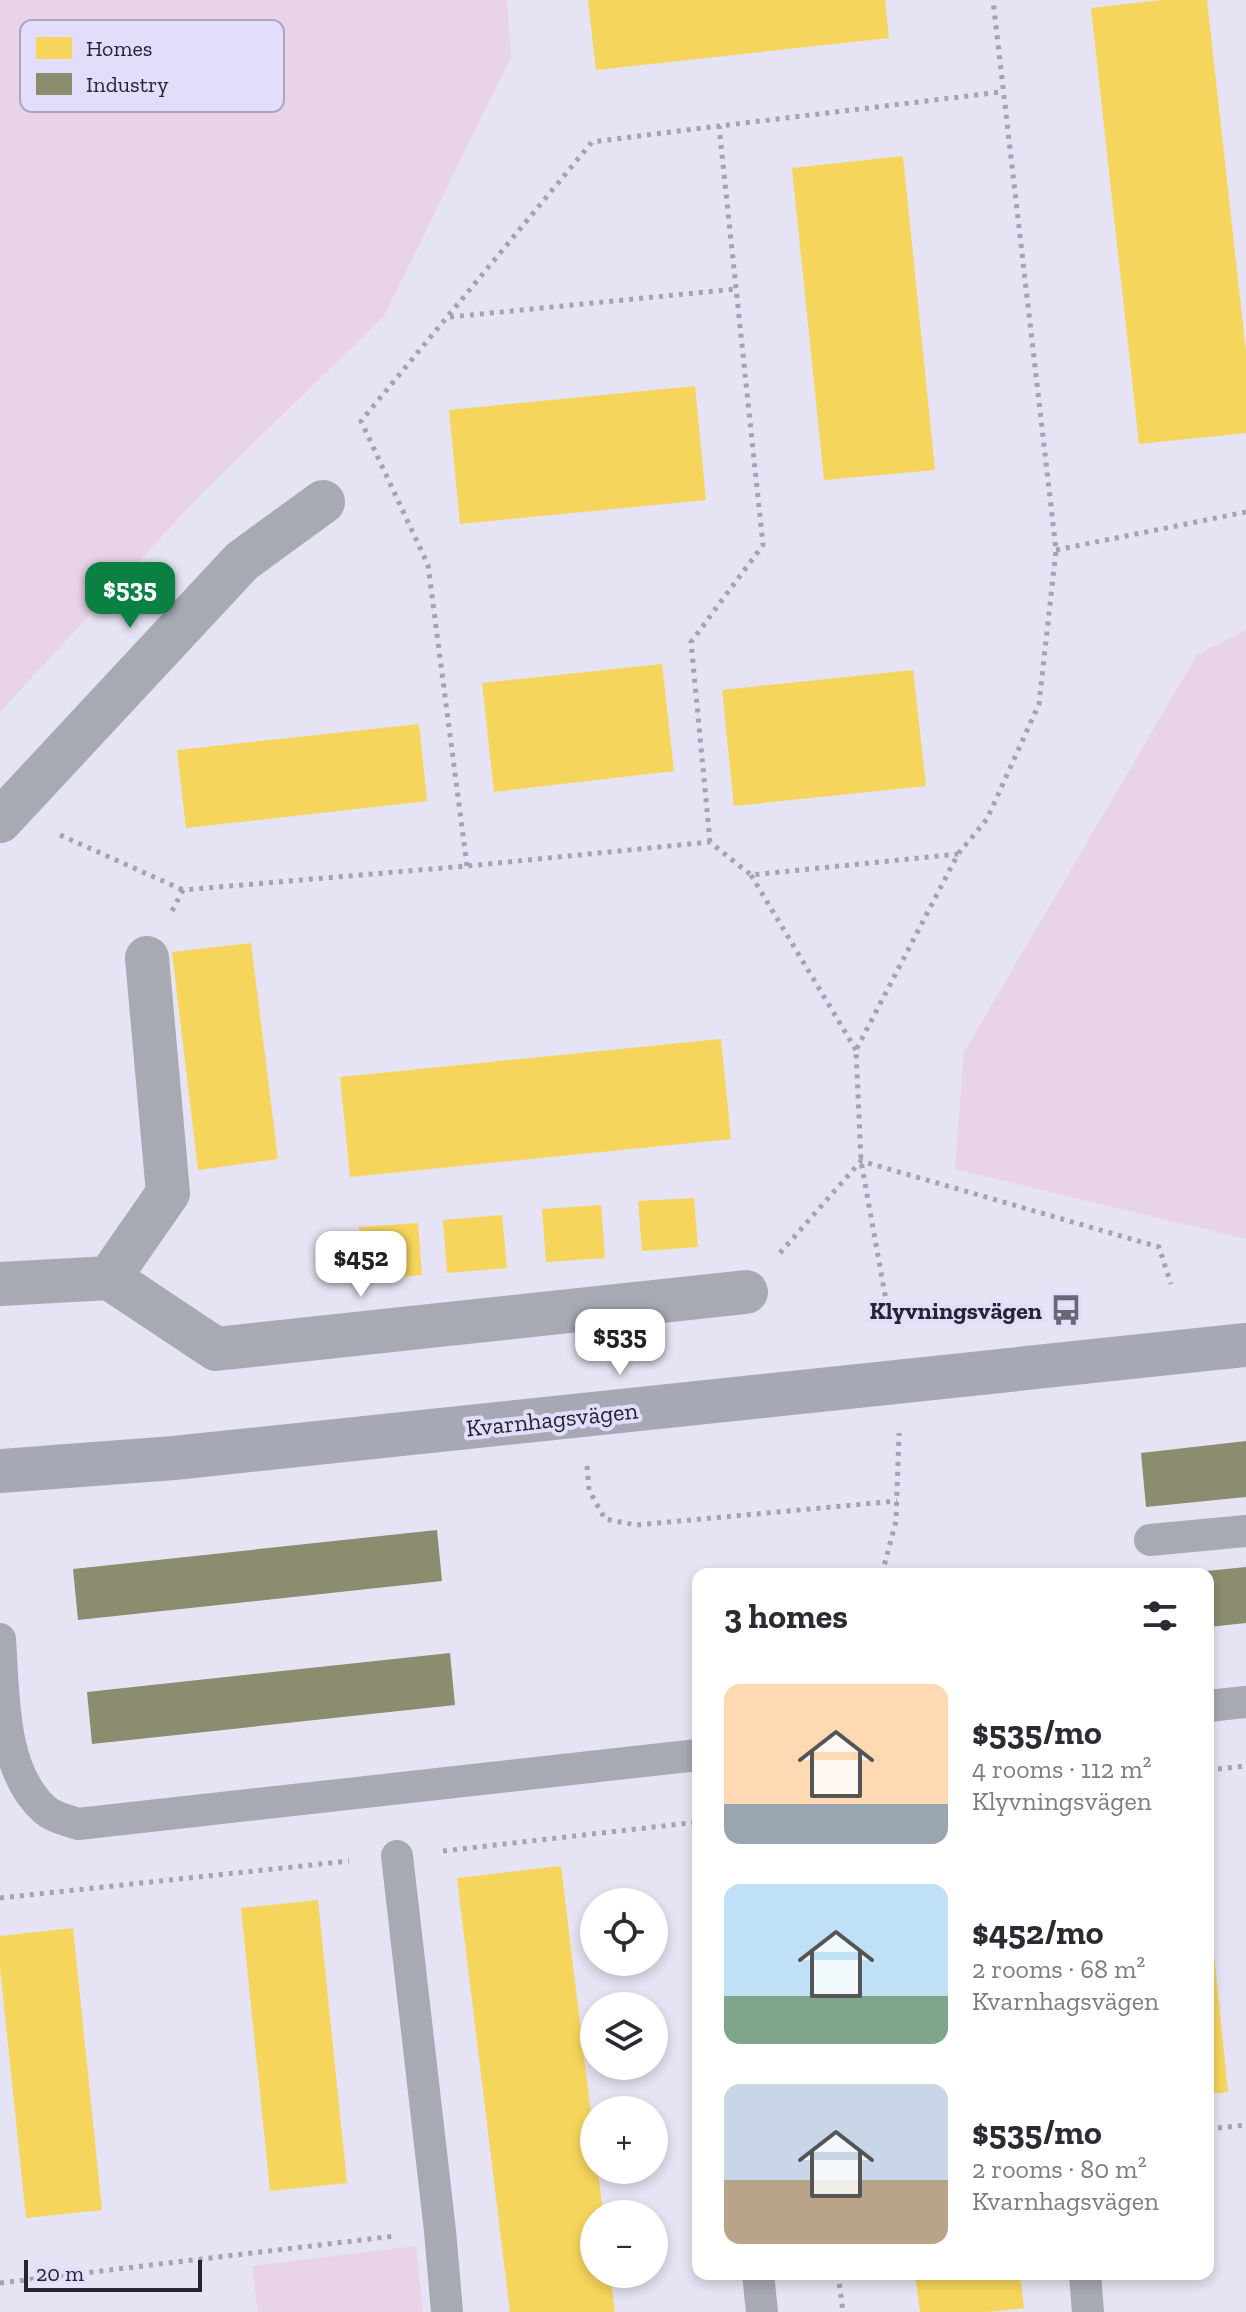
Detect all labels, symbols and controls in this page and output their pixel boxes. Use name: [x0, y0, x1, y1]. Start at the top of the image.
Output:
legend: [20, 20, 284, 112]
text: Homes: [86, 35, 152, 62]
text: Industry: [86, 71, 169, 98]
pin: $535: [83, 562, 177, 630]
text: $535: [103, 572, 157, 604]
pin: $452: [314, 1231, 408, 1299]
text: $452: [333, 1241, 389, 1273]
bus stop icon: Klyvningsvägen: [1049, 1293, 1083, 1327]
place label: Klyvningsvägen: [870, 1296, 1042, 1325]
pin: $535: [573, 1309, 667, 1377]
text: $535: [593, 1319, 647, 1351]
street label: Kvarnhagsvägen: [465, 1396, 640, 1442]
icon: filters: [1138, 1594, 1182, 1638]
text: 3 homes: [724, 1596, 848, 1637]
text: $535/mo: [972, 1712, 1102, 1753]
icon: home: [788, 1716, 884, 1812]
text: 4 rooms · 112 m²: [972, 1753, 1152, 1785]
text: Klyvningsvägen: [972, 1785, 1152, 1817]
map controls: [580, 1888, 668, 2288]
button: locate: [580, 1888, 668, 1976]
text: $452/mo: [972, 1912, 1103, 1953]
icon: home: [788, 1916, 884, 2012]
text: 2 rooms · 68 m²: [972, 1953, 1145, 1985]
text: Kvarnhagsvägen: [972, 1985, 1159, 2017]
button: layers: [580, 1992, 668, 2080]
button: +: [580, 2096, 668, 2184]
text: $535/mo: [972, 2112, 1102, 2153]
icon: home: [788, 2116, 884, 2212]
text: 2 rooms · 80 m²: [972, 2153, 1147, 2185]
text: Kvarnhagsvägen: [972, 2185, 1159, 2217]
button: −: [580, 2200, 668, 2288]
scale bar: [24, 2256, 202, 2292]
text: 20 m: [36, 2260, 84, 2287]

